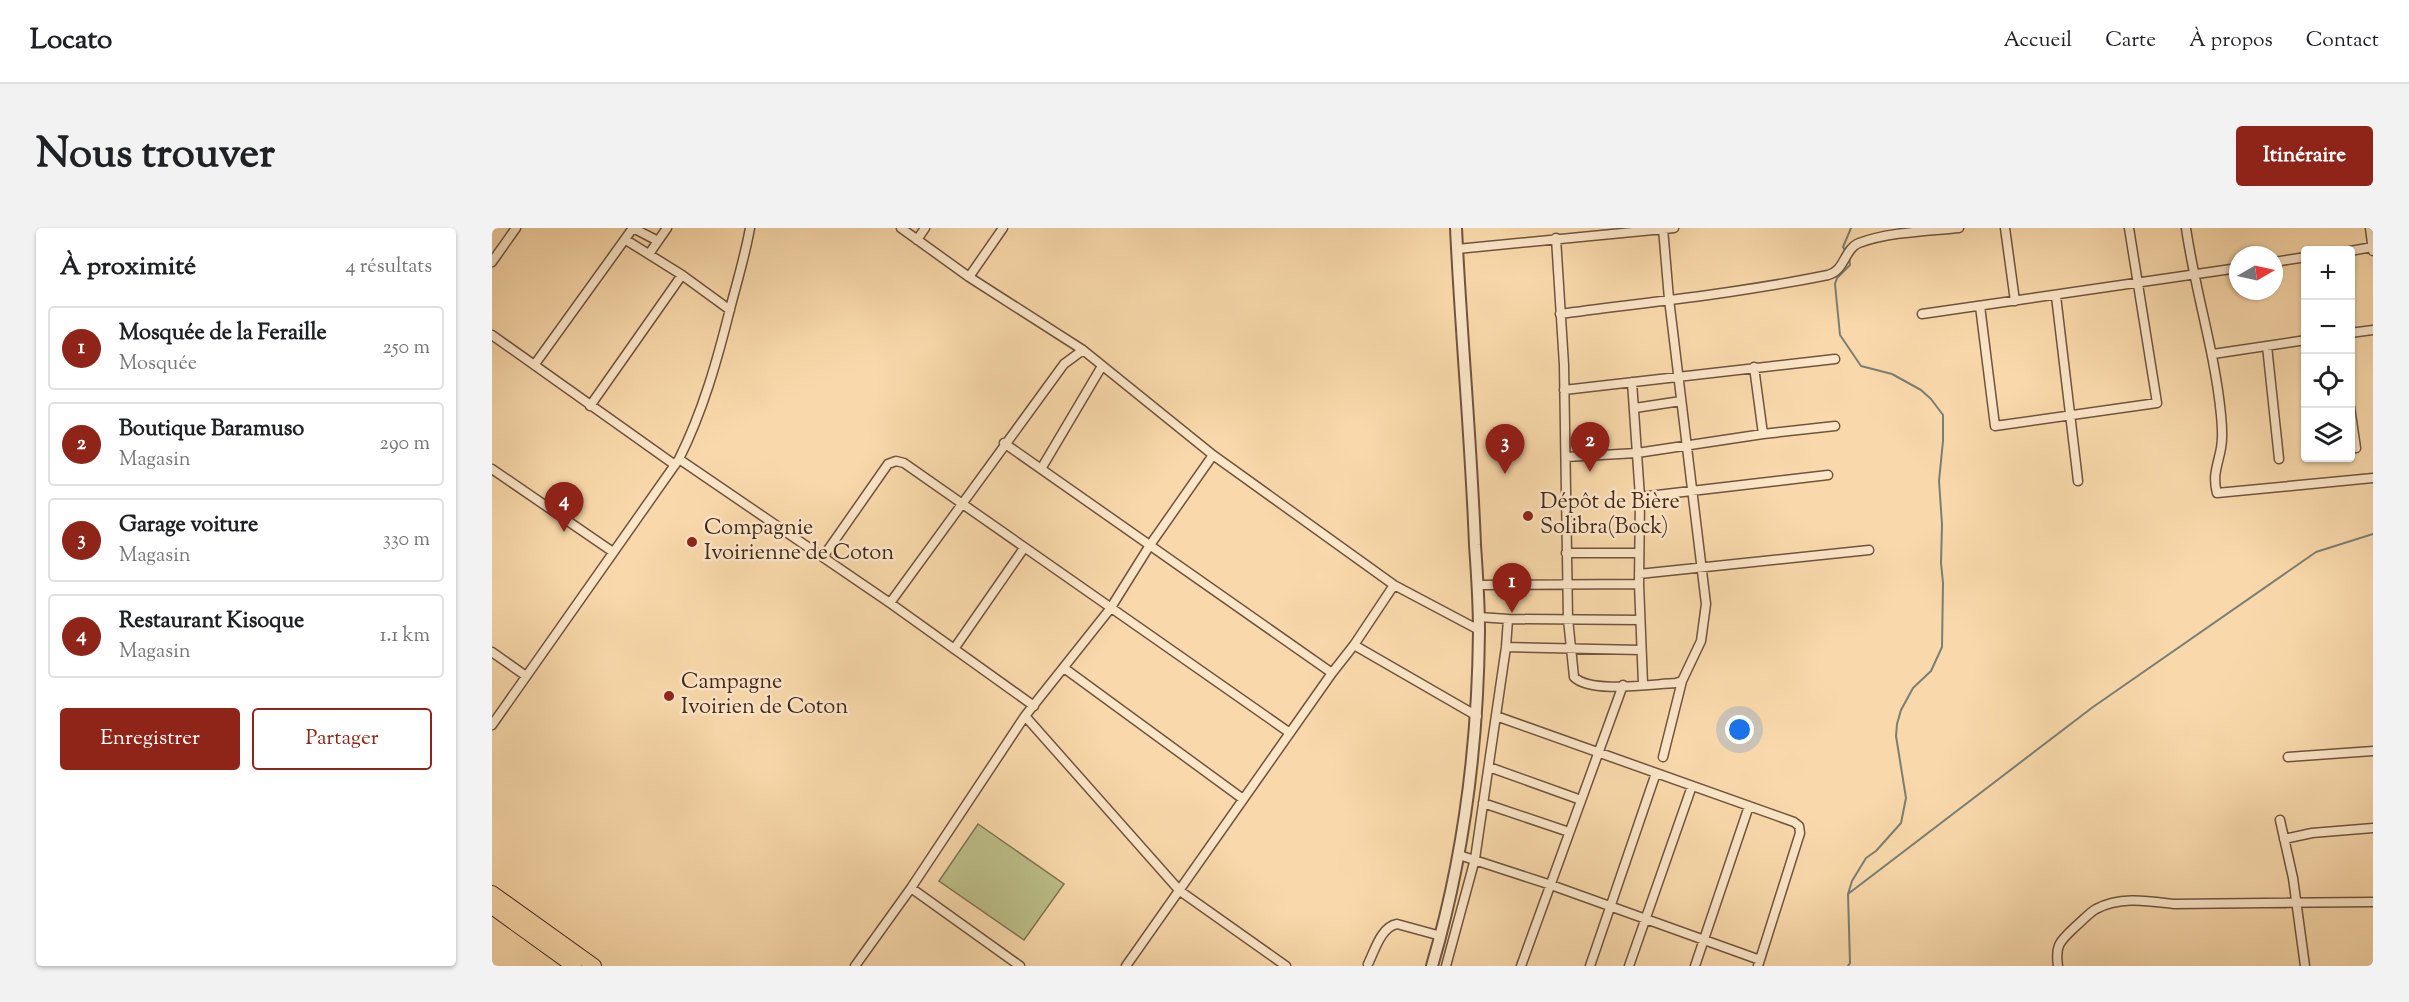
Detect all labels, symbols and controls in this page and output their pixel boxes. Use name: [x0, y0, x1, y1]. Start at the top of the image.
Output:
text: Locato: [30, 21, 112, 61]
text: Accueil: [2004, 26, 2072, 56]
text: Carte: [2105, 26, 2156, 56]
text: À propos: [2189, 26, 2273, 56]
text: Contact: [2306, 26, 2379, 56]
text: Nous trouver: [36, 126, 275, 186]
button: Itinéraire: [2236, 126, 2373, 186]
north arrow: [2229, 246, 2283, 300]
map controls: [2301, 246, 2355, 462]
button: +: [2301, 246, 2355, 300]
text: À proximité: [60, 249, 196, 286]
text: 4 résultats: [346, 253, 432, 282]
button: −: [2301, 300, 2355, 354]
text: Mosquée de la Feraille: [119, 318, 327, 350]
text: 1: [78, 334, 85, 363]
text: 250 m: [382, 334, 430, 363]
text: Mosquée: [119, 350, 197, 379]
button: locate: [2301, 354, 2355, 408]
button: layers: [2301, 408, 2355, 462]
text: Boutique Baramuso: [119, 414, 304, 446]
pin: 2: [1570, 422, 1610, 472]
pin: 3: [1486, 424, 1524, 474]
text: 2: [77, 430, 86, 459]
text: 290 m: [380, 430, 430, 459]
text: Magasin: [119, 446, 191, 475]
pin: 4: [544, 482, 584, 532]
place label: Dépôt de Bière Solibra(Bock): [1540, 487, 1680, 544]
marker: Dépôt de Bière Solibra(Bock): [1521, 509, 1535, 523]
text: Garage voiture: [119, 510, 258, 542]
place label: Compagnie Ivoirienne de Coton: [704, 513, 894, 570]
text: 3: [77, 526, 86, 555]
text: 330 m: [383, 526, 430, 555]
marker: Compagnie Ivoirienne de Coton: [685, 535, 699, 549]
text: Magasin: [119, 542, 191, 571]
pin: 1: [1492, 564, 1532, 613]
text: Restaurant Kisoque: [119, 606, 304, 638]
text: 4: [76, 622, 87, 651]
text: 1.1 km: [380, 622, 430, 651]
text: Magasin: [119, 638, 191, 667]
place label: Campagne Ivoirien de Coton: [681, 667, 848, 724]
marker: Campagne Ivoirien de Coton: [662, 689, 676, 703]
button: Enregistrer: [60, 708, 240, 770]
button: Partager: [252, 708, 432, 770]
your location: [1725, 715, 1754, 744]

